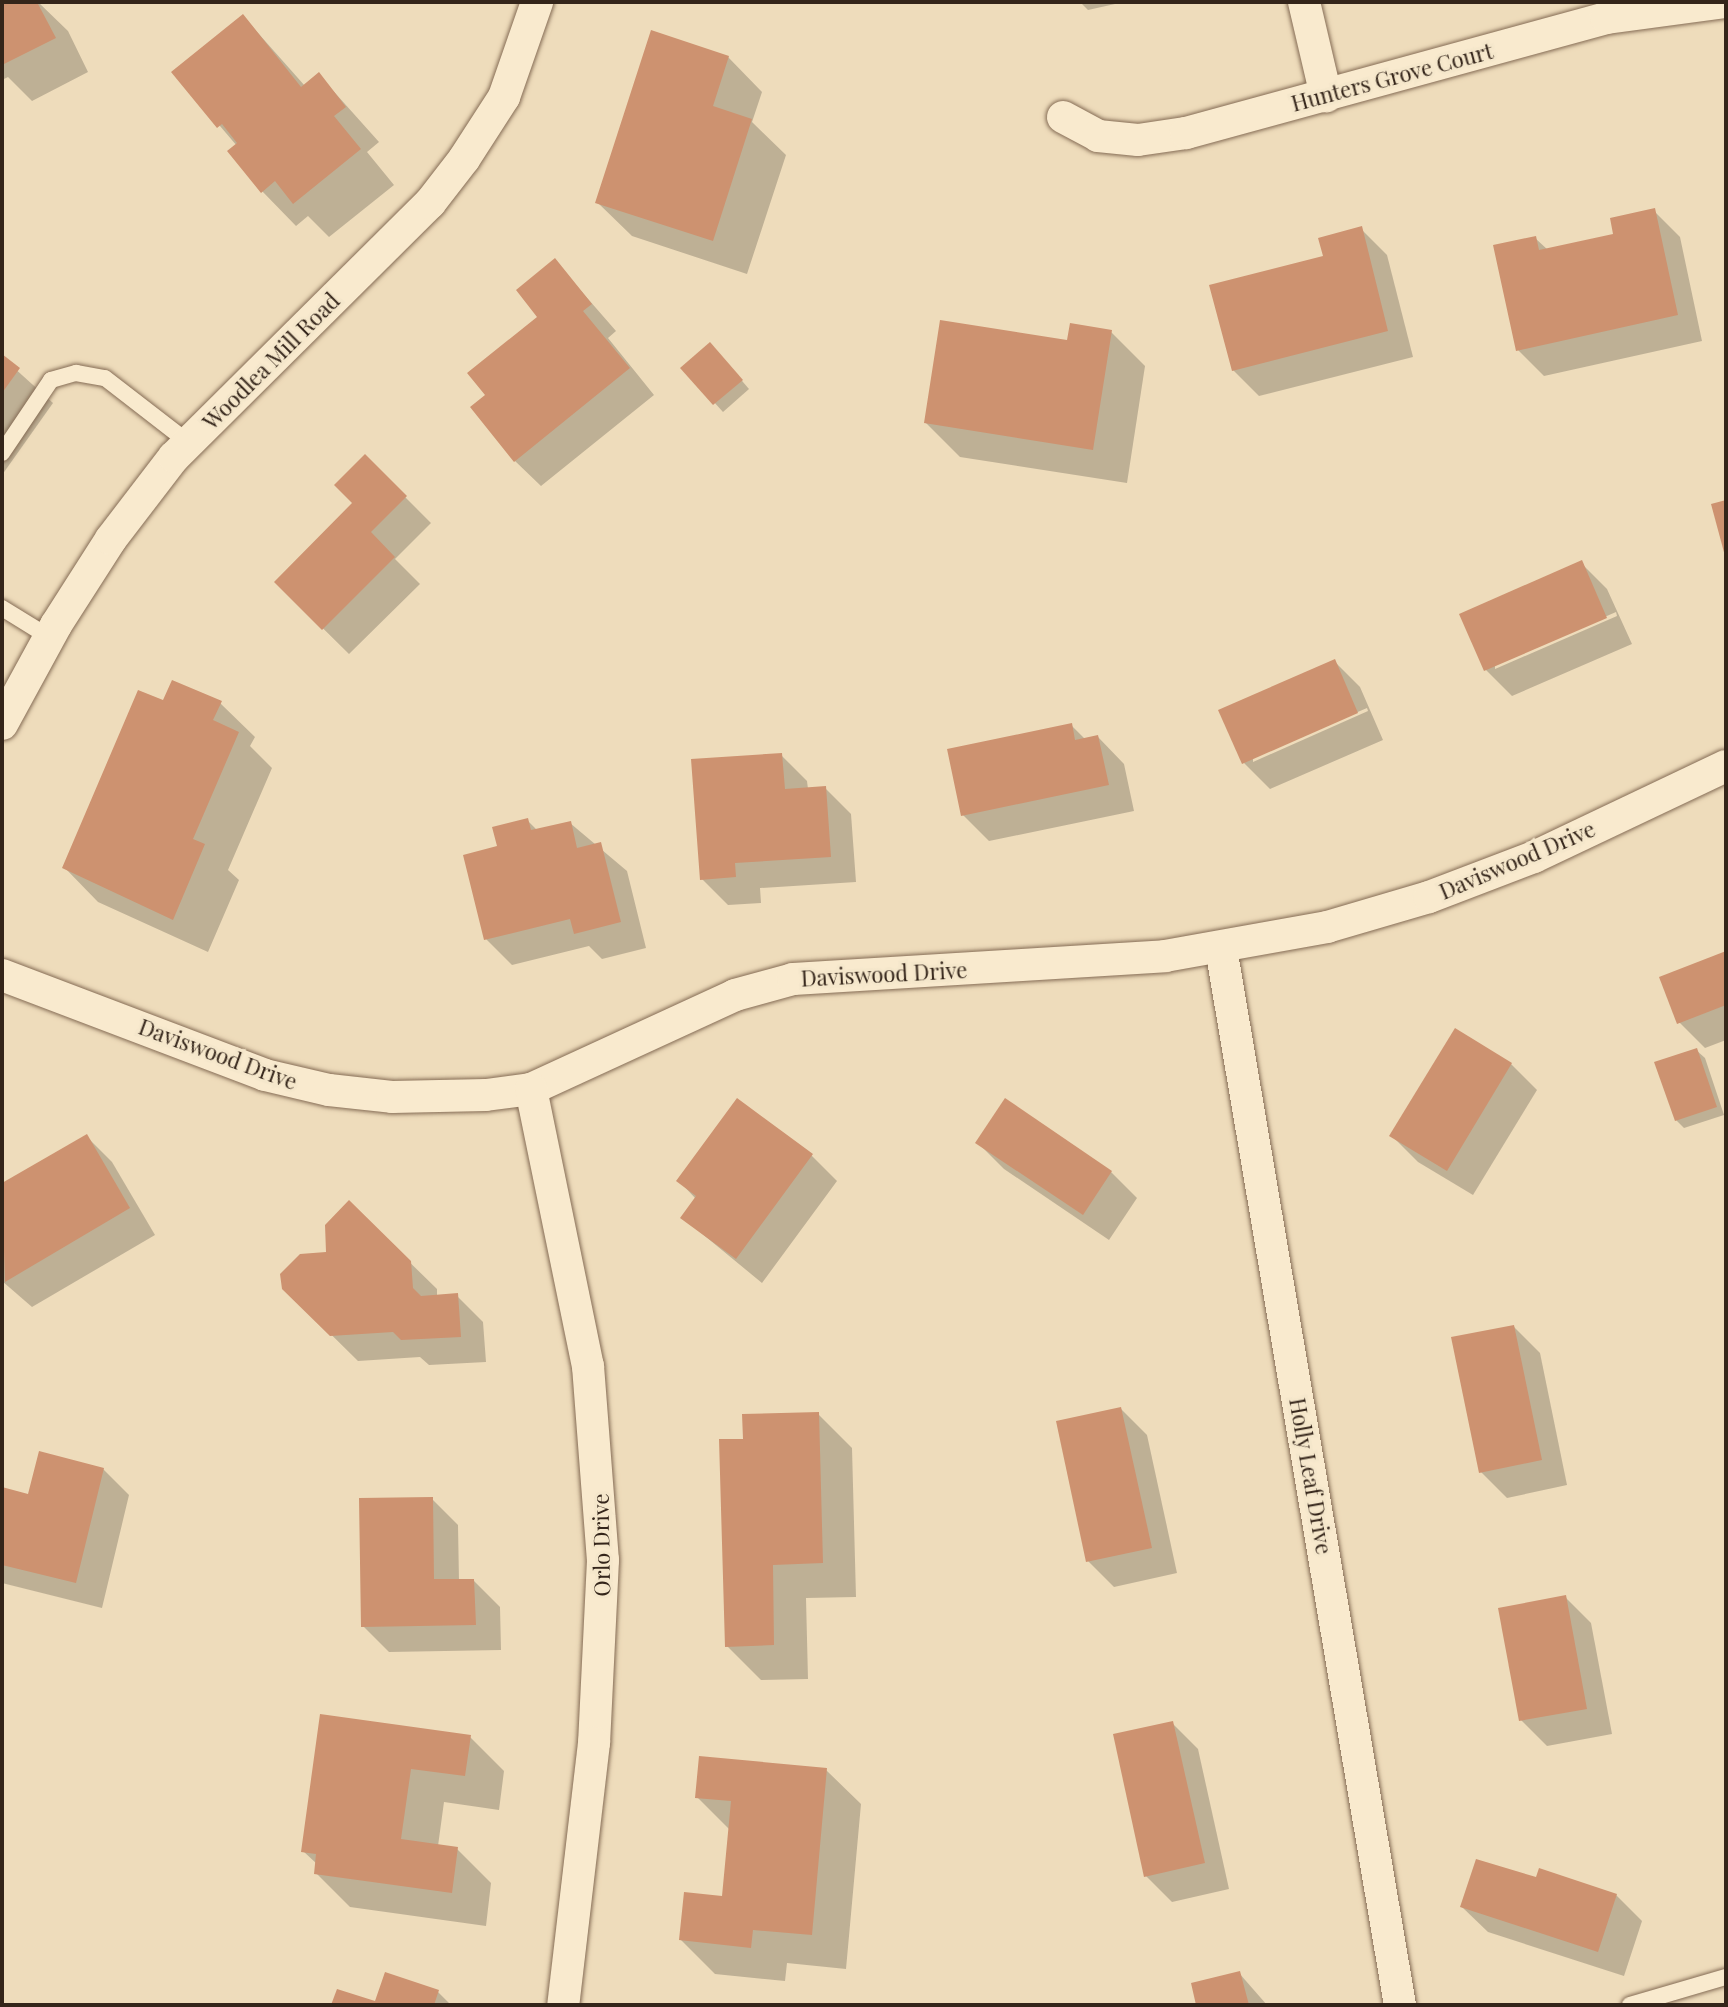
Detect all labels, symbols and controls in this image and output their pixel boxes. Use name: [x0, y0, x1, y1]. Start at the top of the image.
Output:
street label: Hunters Grove Court: [1288, 37, 1496, 117]
street label: Woodlea Mill Road: [197, 287, 345, 435]
street label: Daviswood Drive: [1435, 815, 1599, 905]
street label: Daviswood Drive: [800, 956, 968, 992]
street label: Daviswood Drive: [135, 1013, 301, 1095]
street label: Holly Leaf Drive: [1284, 1395, 1338, 1557]
street label: Orlo Drive: [587, 1493, 615, 1597]

